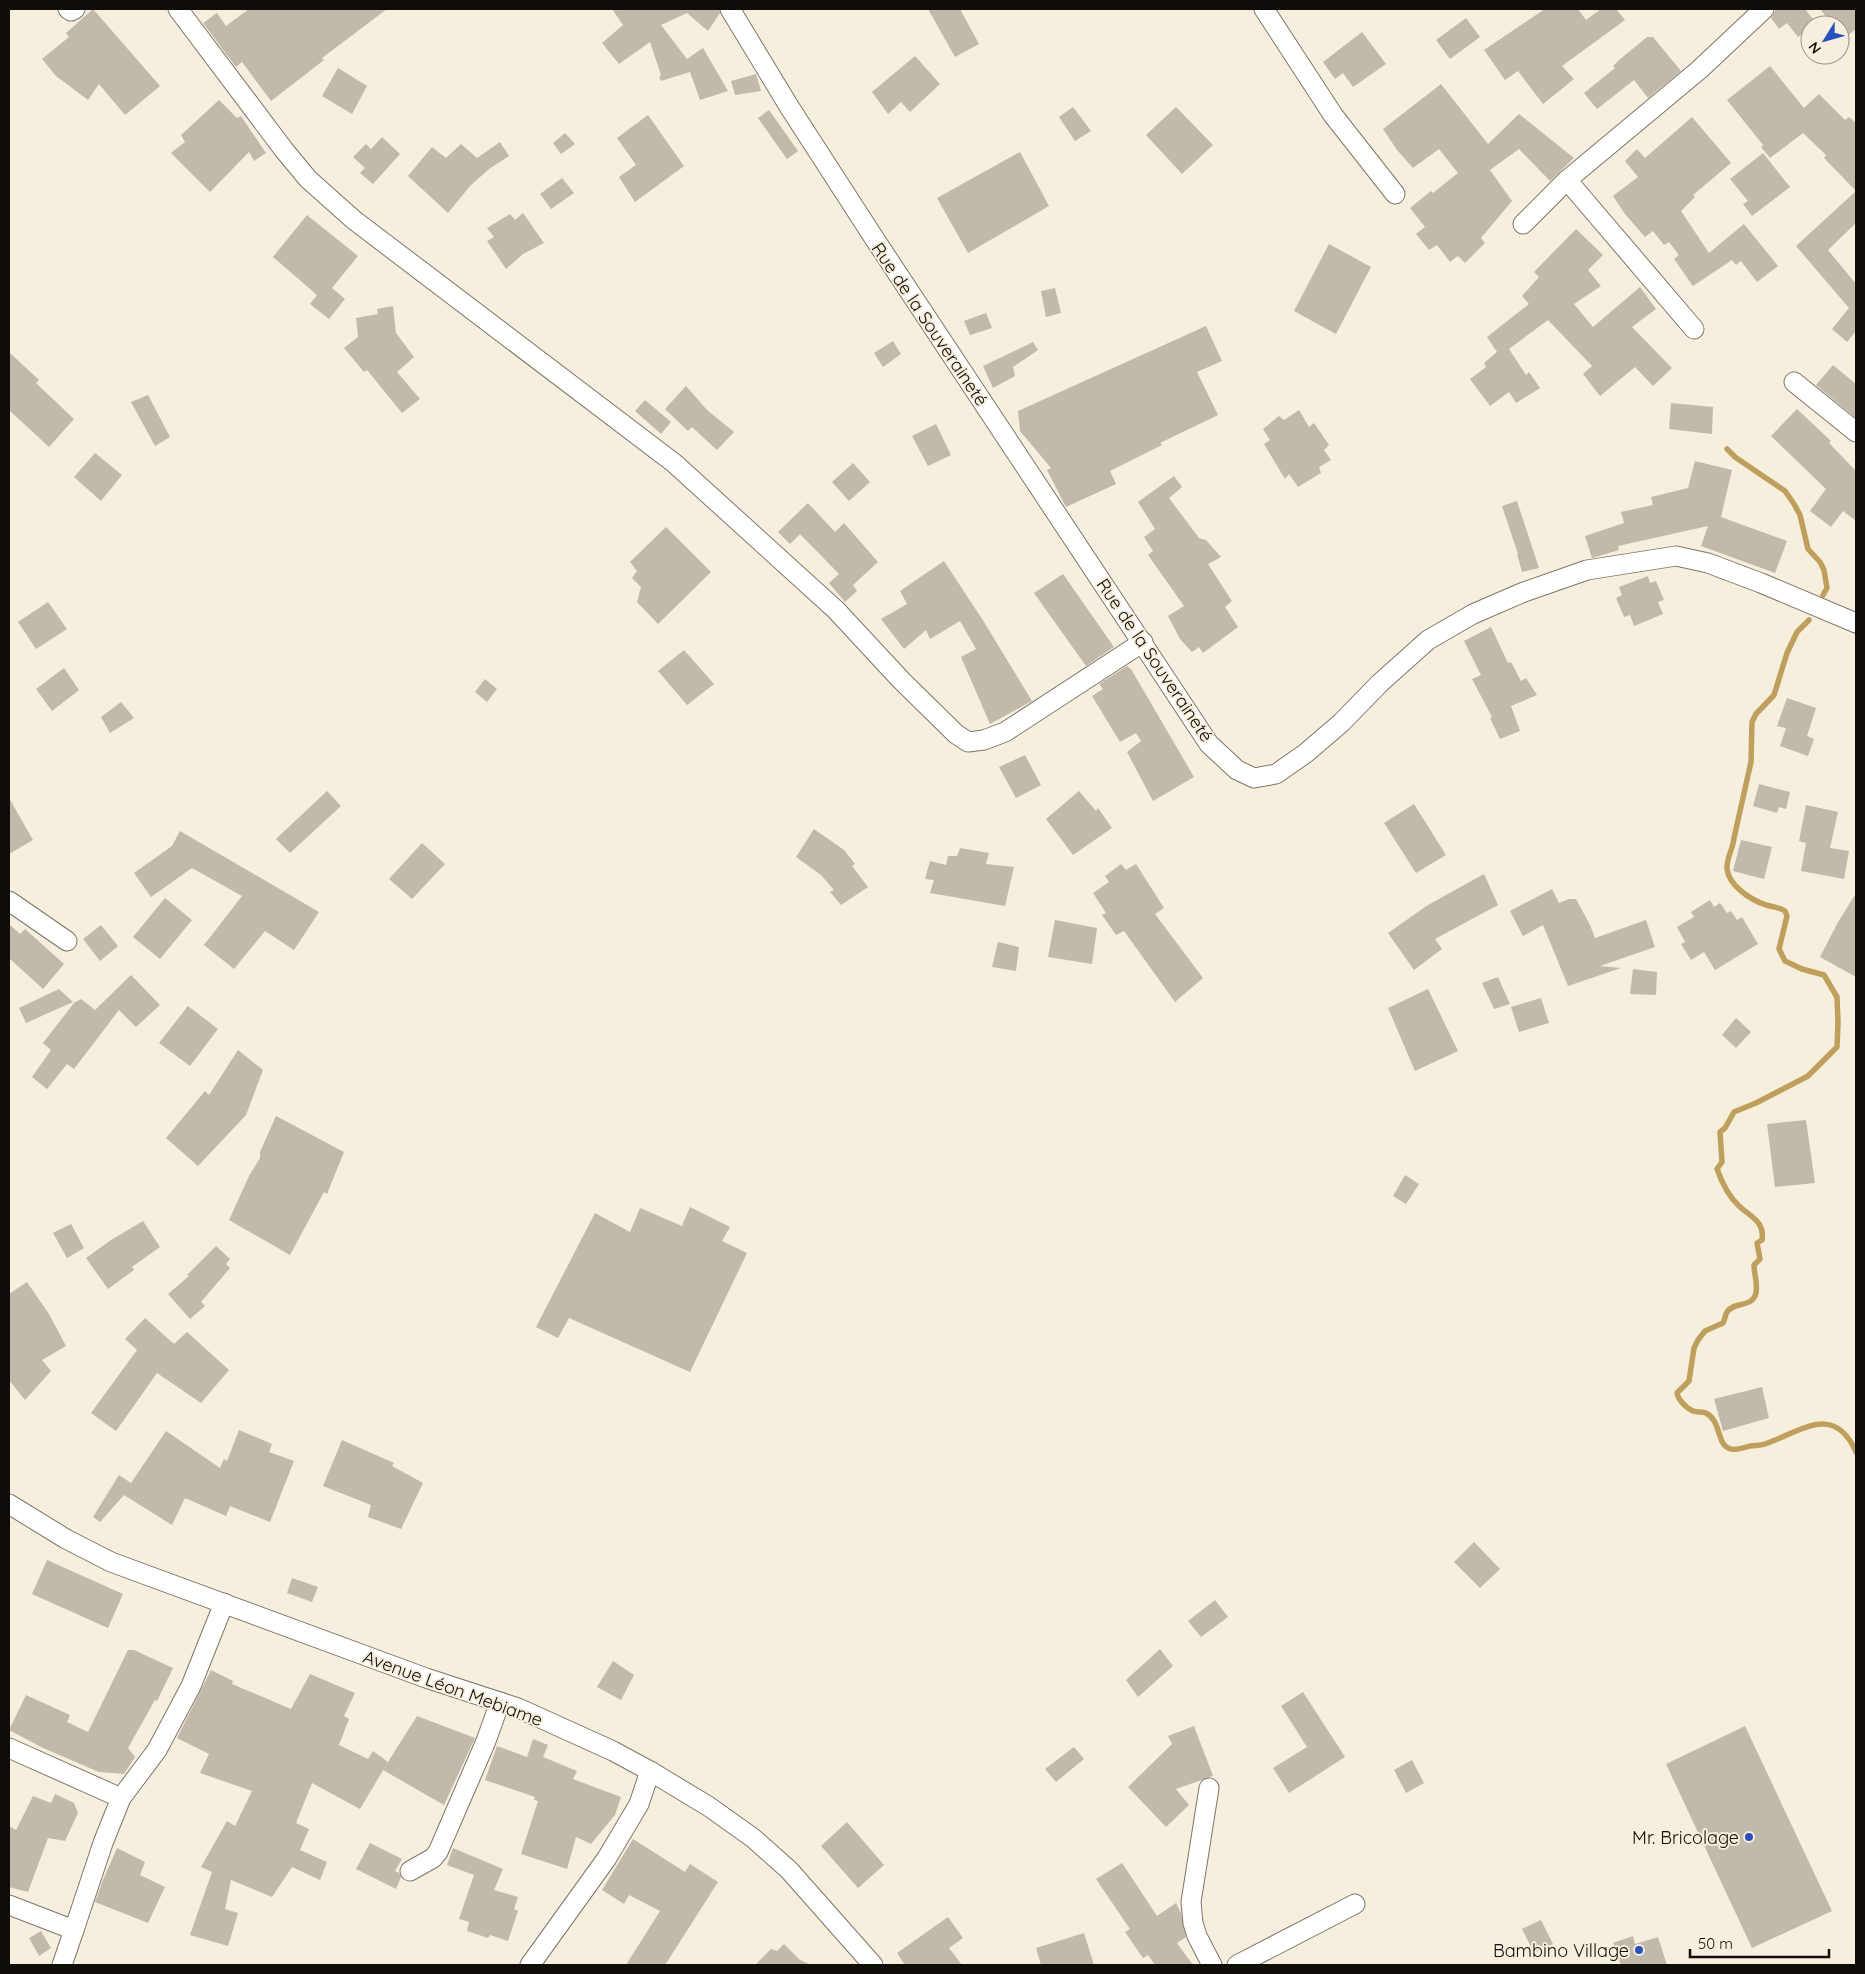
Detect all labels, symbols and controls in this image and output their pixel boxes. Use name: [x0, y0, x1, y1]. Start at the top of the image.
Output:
north arrow: [1800, 15, 1850, 65]
text: N: [1804, 38, 1825, 57]
street label: Rue de la Souveraineté: [867, 238, 993, 410]
street label: Rue de la Souveraineté: [1092, 574, 1218, 746]
street label: Avenue Léon Mebiame: [360, 1645, 546, 1731]
place label: Mr. Bricolage: [1632, 1826, 1739, 1849]
marker: Mr. Bricolage: [1743, 1831, 1755, 1843]
scale bar: [1690, 1926, 1829, 1958]
text: 50 m: [1698, 1934, 1733, 1953]
place label: Bambino Village: [1493, 1939, 1629, 1962]
marker: Bambino Village: [1633, 1944, 1645, 1956]

